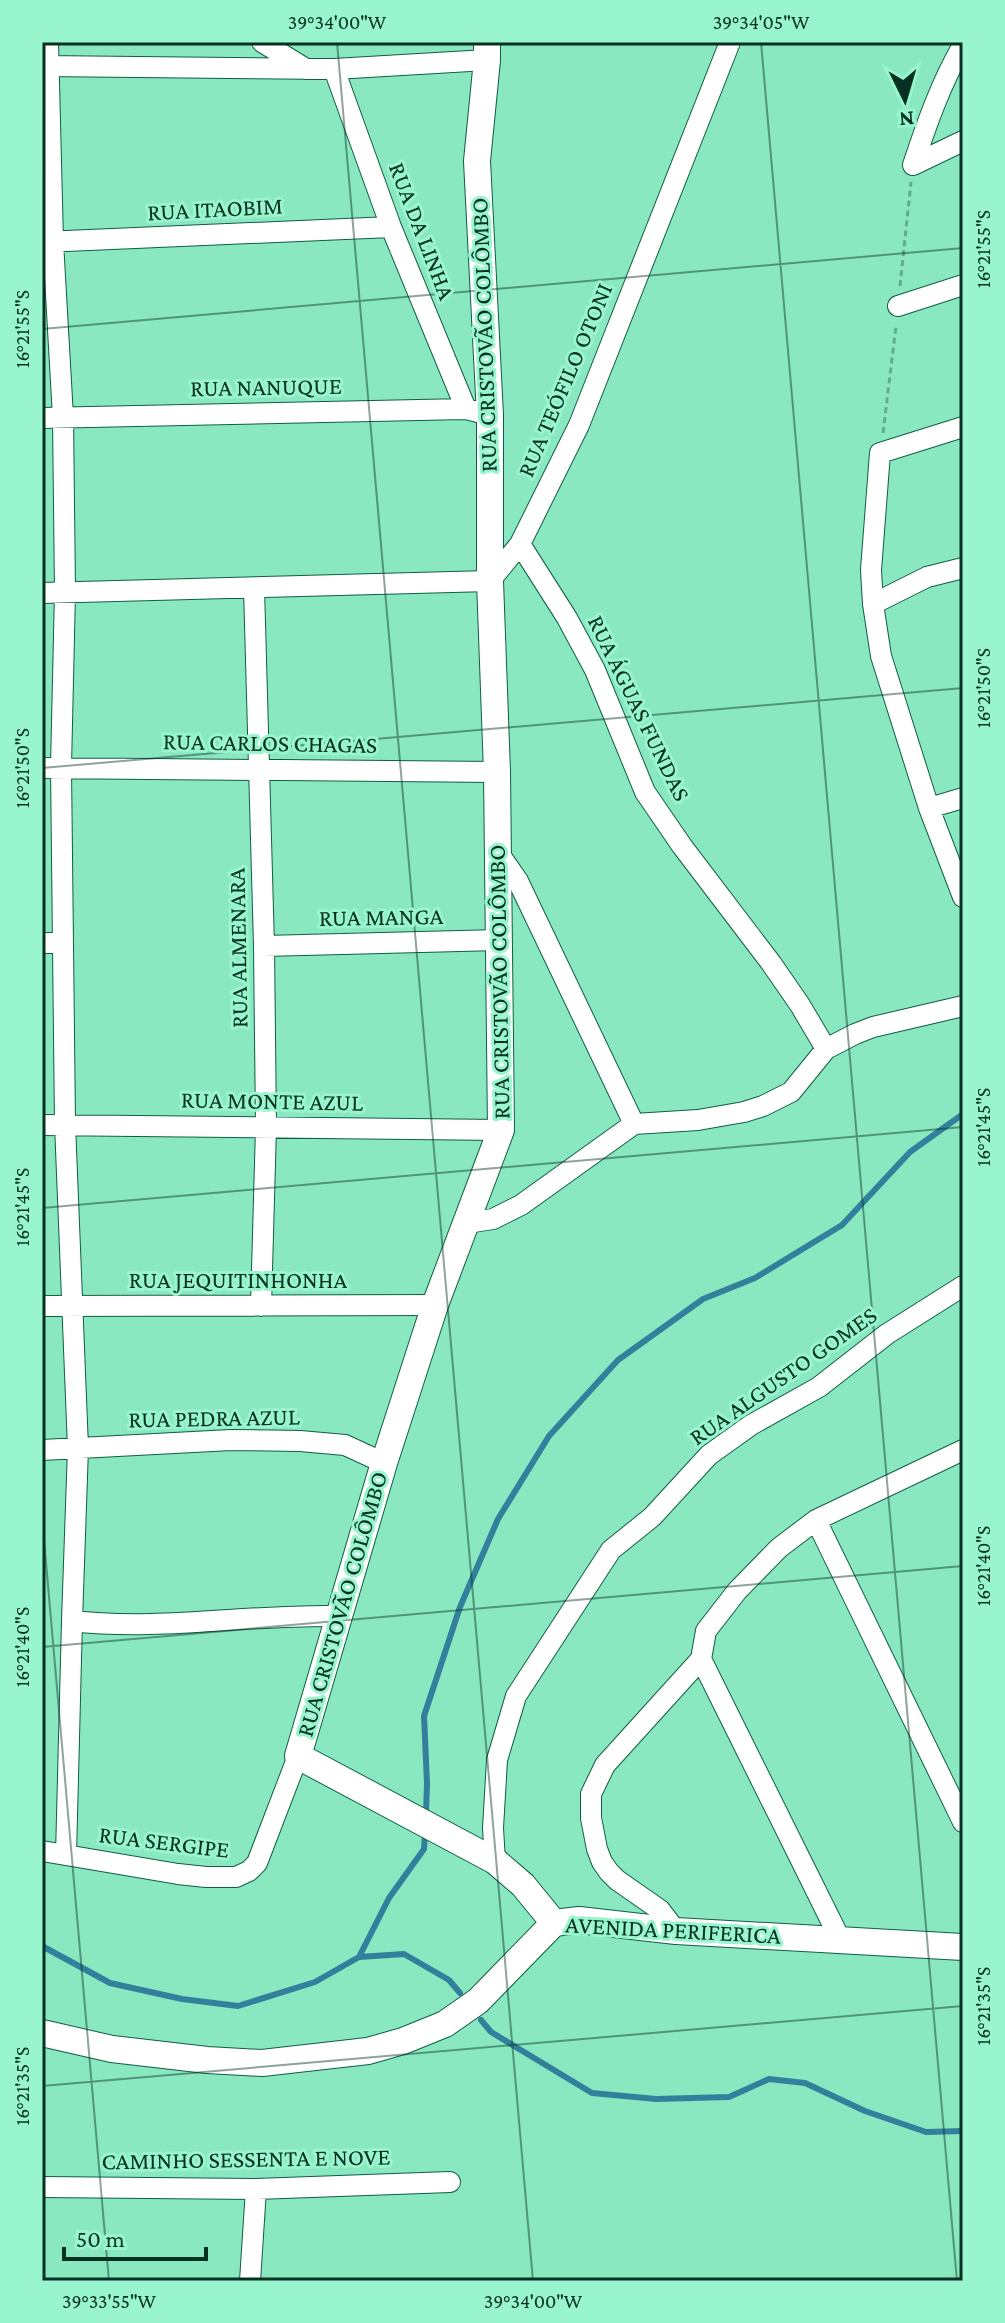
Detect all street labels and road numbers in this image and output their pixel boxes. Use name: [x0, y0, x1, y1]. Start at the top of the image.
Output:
street label: RUA DA LINHA: [384, 158, 461, 304]
street label: RUA ITAOBIM: [146, 191, 283, 226]
street label: RUA CRISTOVÃO COLÔMBO: [465, 197, 502, 473]
street label: RUA TEÓFILO OTONI: [512, 279, 618, 481]
street label: RUA NANUQUE: [190, 372, 342, 401]
street label: RUA ÁGUAS FUNDAS: [583, 611, 696, 805]
street label: RUA CARLOS CHAGAS: [163, 727, 377, 758]
street label: RUA CRISTOVÃO COLÔMBO: [483, 844, 514, 1120]
street label: RUA ALMENARA: [223, 867, 252, 1028]
street label: RUA MANGA: [319, 902, 444, 931]
street label: RUA MONTE AZUL: [181, 1085, 363, 1116]
street label: RUA JEQUITINHONHA: [129, 1266, 348, 1293]
street label: RUA ALGUSTO GOMES: [684, 1301, 882, 1450]
street label: RUA PEDRA AZUL: [128, 1403, 300, 1432]
street label: RUA CRISTOVÃO COLÔMBO: [291, 1468, 392, 1740]
street label: RUA SERGIPE: [97, 1820, 231, 1863]
street label: AVENIDA PERIFERICA: [565, 1910, 782, 1949]
street label: CAMINHO SESSENTA E NOVE: [101, 2142, 391, 2175]

